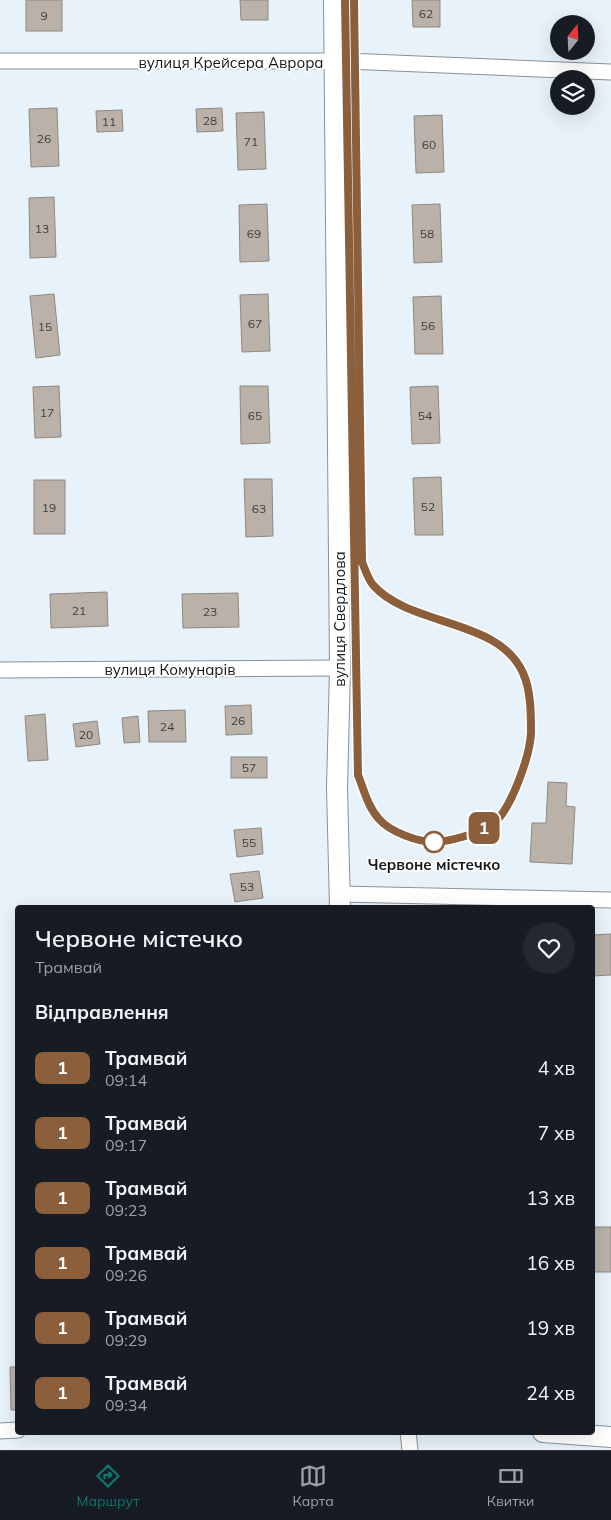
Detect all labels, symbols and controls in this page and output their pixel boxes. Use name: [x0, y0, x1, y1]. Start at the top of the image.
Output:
house number: 62: [419, 6, 433, 21]
house number: 9: [40, 8, 48, 23]
north arrow: [550, 15, 595, 60]
map controls: [550, 15, 595, 115]
street label: вулиця Крейсера Аврора: [139, 53, 323, 72]
button: layers: [550, 70, 595, 115]
house number: 28: [203, 113, 217, 128]
house number: 11: [102, 114, 116, 129]
house number: 26: [37, 131, 51, 146]
house number: 71: [244, 134, 258, 149]
house number: 60: [422, 137, 436, 152]
house number: 13: [35, 221, 49, 236]
house number: 69: [247, 226, 261, 241]
house number: 58: [420, 226, 434, 241]
house number: 67: [248, 316, 262, 331]
house number: 56: [421, 318, 435, 333]
house number: 15: [38, 319, 52, 334]
house number: 17: [40, 405, 54, 420]
house number: 65: [248, 408, 262, 423]
house number: 54: [418, 408, 432, 423]
house number: 52: [421, 499, 435, 514]
house number: 19: [42, 500, 56, 515]
house number: 63: [252, 501, 266, 516]
street label: вулиця Свердлова: [330, 551, 349, 687]
house number: 21: [72, 603, 86, 618]
house number: 23: [203, 604, 217, 619]
street label: вулиця Комунарів: [104, 660, 236, 679]
house number: 26: [231, 713, 245, 728]
house number: 24: [160, 719, 174, 734]
house number: 20: [79, 727, 93, 742]
house number: 57: [242, 760, 256, 775]
line badge: 1: [468, 812, 500, 844]
text: 1: [479, 816, 489, 839]
marker: Червоне містечко: [423, 831, 445, 853]
house number: 55: [242, 835, 256, 850]
place label: Червоне містечко: [368, 855, 500, 874]
house number: 53: [240, 879, 254, 894]
button: heart: [523, 922, 575, 974]
text: Червоне містечко: [35, 923, 243, 953]
text: Трамвай: [35, 957, 102, 977]
text: Відправлення: [35, 1000, 169, 1024]
text: Трамвай: [105, 1046, 187, 1070]
text: 1: [57, 1056, 68, 1079]
text: 4 хв: [538, 1056, 575, 1080]
text: 09:14: [105, 1070, 147, 1090]
text: Трамвай: [105, 1111, 187, 1135]
text: 1: [57, 1121, 68, 1144]
text: 7 хв: [538, 1121, 575, 1145]
text: 09:17: [105, 1135, 147, 1155]
text: Трамвай: [105, 1176, 187, 1200]
text: 1: [57, 1186, 68, 1209]
text: 13 хв: [526, 1186, 575, 1210]
text: 09:23: [105, 1200, 147, 1220]
text: Трамвай: [105, 1241, 187, 1265]
text: 1: [57, 1251, 68, 1274]
text: 16 хв: [526, 1251, 575, 1275]
text: 09:26: [105, 1265, 147, 1285]
text: Трамвай: [105, 1306, 187, 1330]
text: 1: [57, 1316, 68, 1339]
text: 19 хв: [526, 1316, 575, 1340]
text: 09:29: [105, 1330, 147, 1350]
text: Трамвай: [105, 1371, 187, 1395]
text: 1: [57, 1381, 68, 1404]
text: 24 хв: [526, 1381, 575, 1405]
text: 09:34: [105, 1395, 147, 1415]
tab: Маршрут: [77, 1462, 140, 1510]
tab: Карта: [293, 1462, 334, 1510]
tab: Квитки: [487, 1462, 534, 1510]

